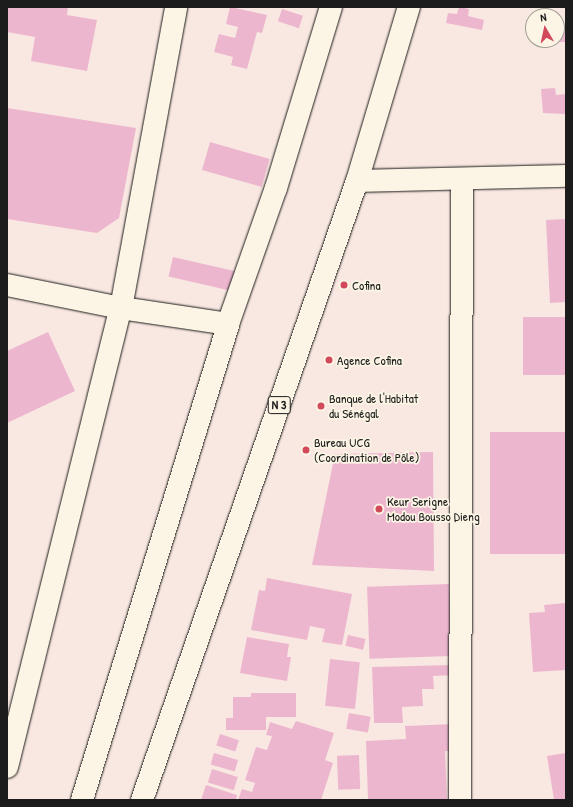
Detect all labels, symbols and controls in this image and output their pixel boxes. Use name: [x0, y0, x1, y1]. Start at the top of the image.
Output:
north arrow: [525, 8, 565, 48]
text: N: [539, 10, 547, 25]
place label: Cofina: [352, 277, 381, 293]
marker: Cofina: [339, 280, 349, 290]
place label: Agence Cofina: [337, 352, 402, 368]
marker: Agence Cofina: [324, 355, 334, 365]
place label: Banque de l'Habitat du Sénégal: [329, 391, 418, 422]
road number: N 3: [267, 395, 291, 415]
marker: Banque de l'Habitat du Sénégal: [316, 401, 326, 411]
place label: Bureau UCG (Coordination de Pôle): [314, 435, 419, 466]
marker: Bureau UCG (Coordination de Pôle): [301, 445, 311, 455]
place label: Keur Serigne Modou Bousso Dieng: [387, 494, 480, 525]
marker: Keur Serigne Modou Bousso Dieng: [374, 504, 384, 514]

